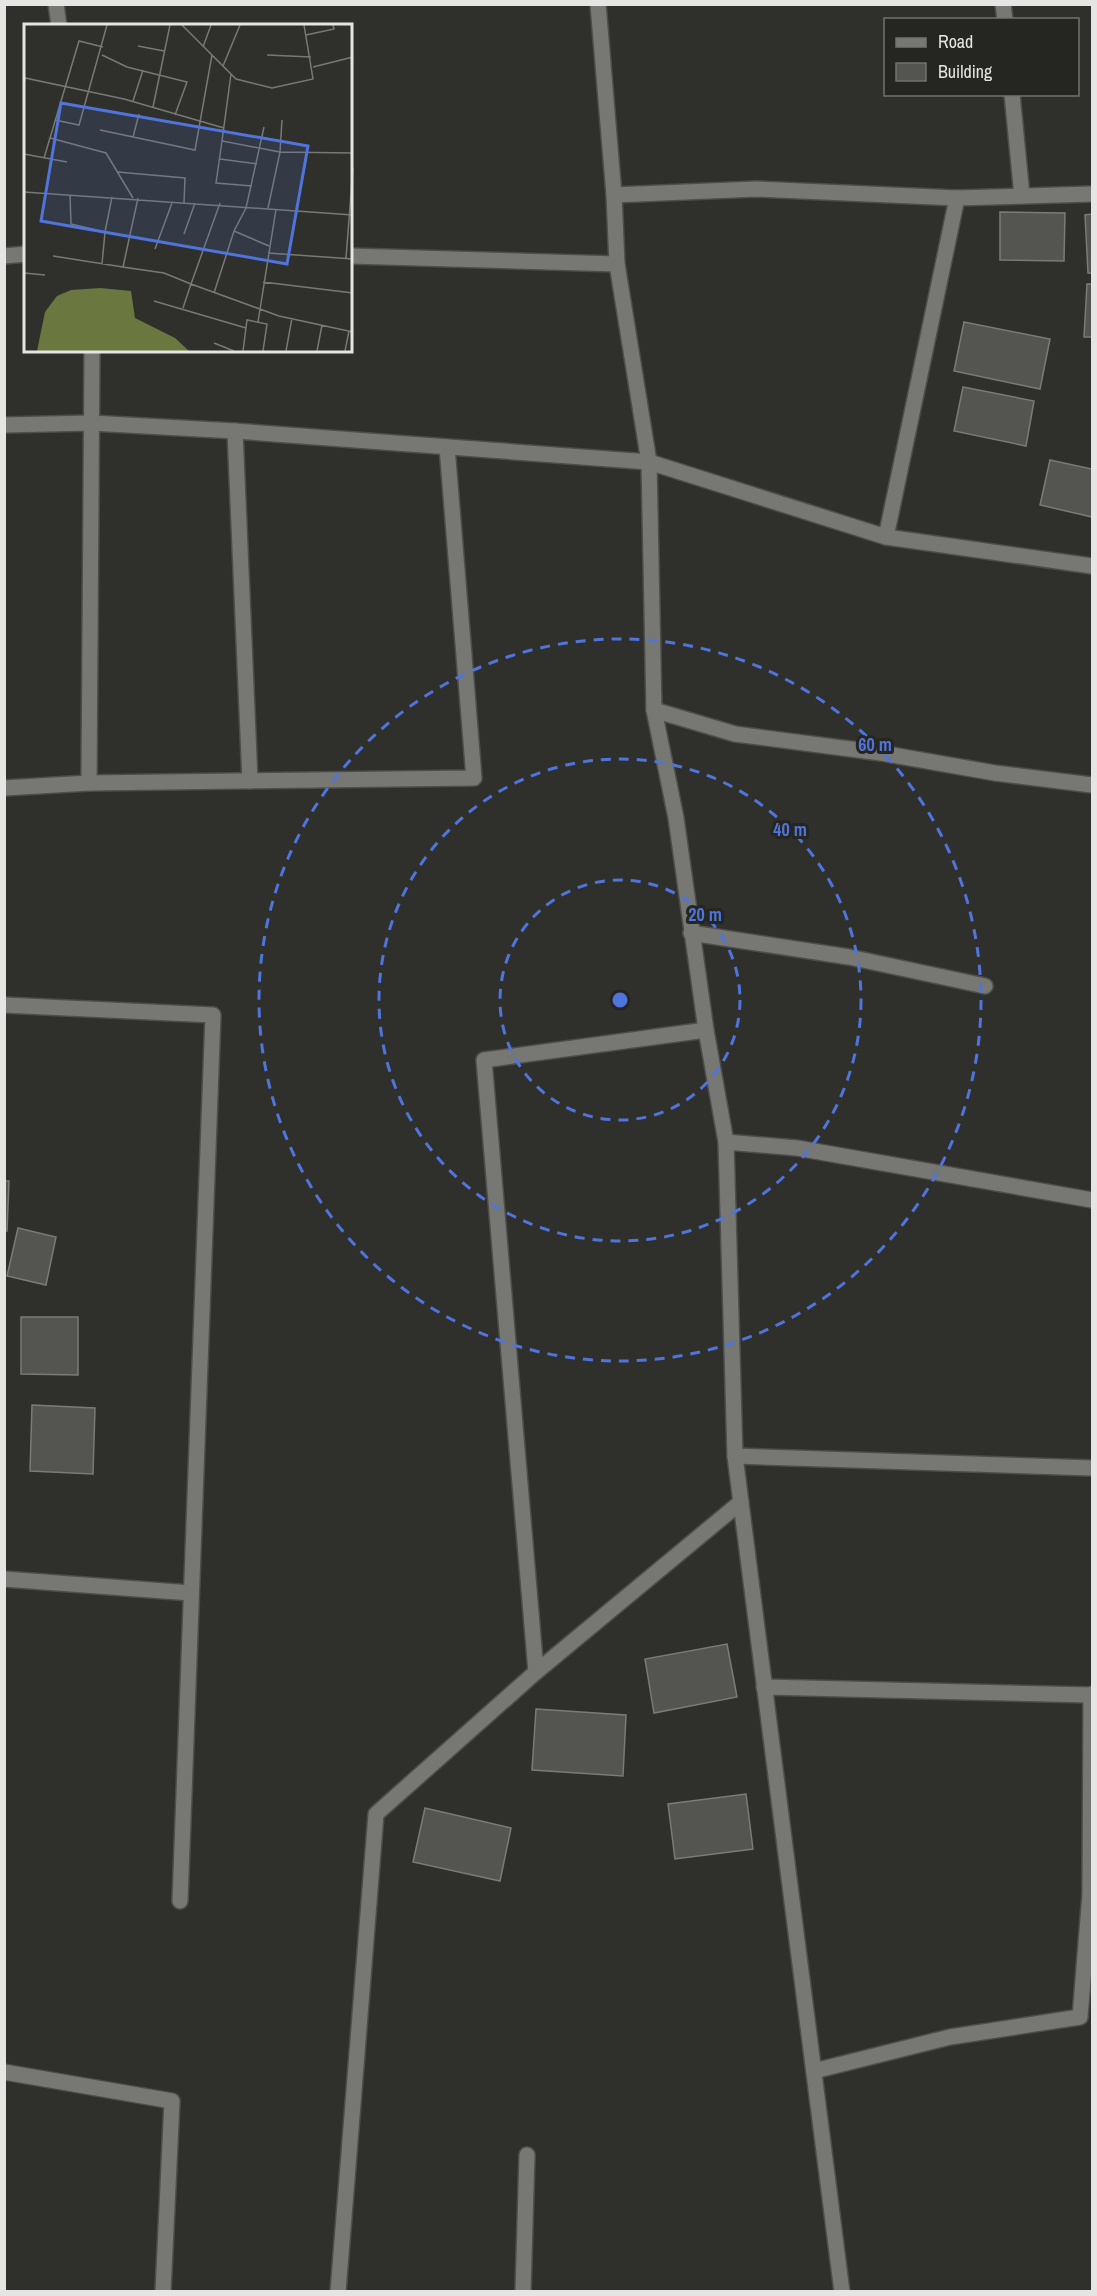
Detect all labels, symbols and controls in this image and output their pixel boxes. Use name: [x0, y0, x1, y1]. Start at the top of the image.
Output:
legend: [884, 18, 1079, 96]
inset map: [24, 24, 352, 352]
text: Road: [938, 29, 973, 54]
text: Building: [938, 59, 993, 84]
text: 60 m: [858, 732, 892, 757]
text: 40 m: [773, 817, 807, 842]
text: 20 m: [688, 902, 722, 927]
centre of rings: [610, 990, 630, 1010]

